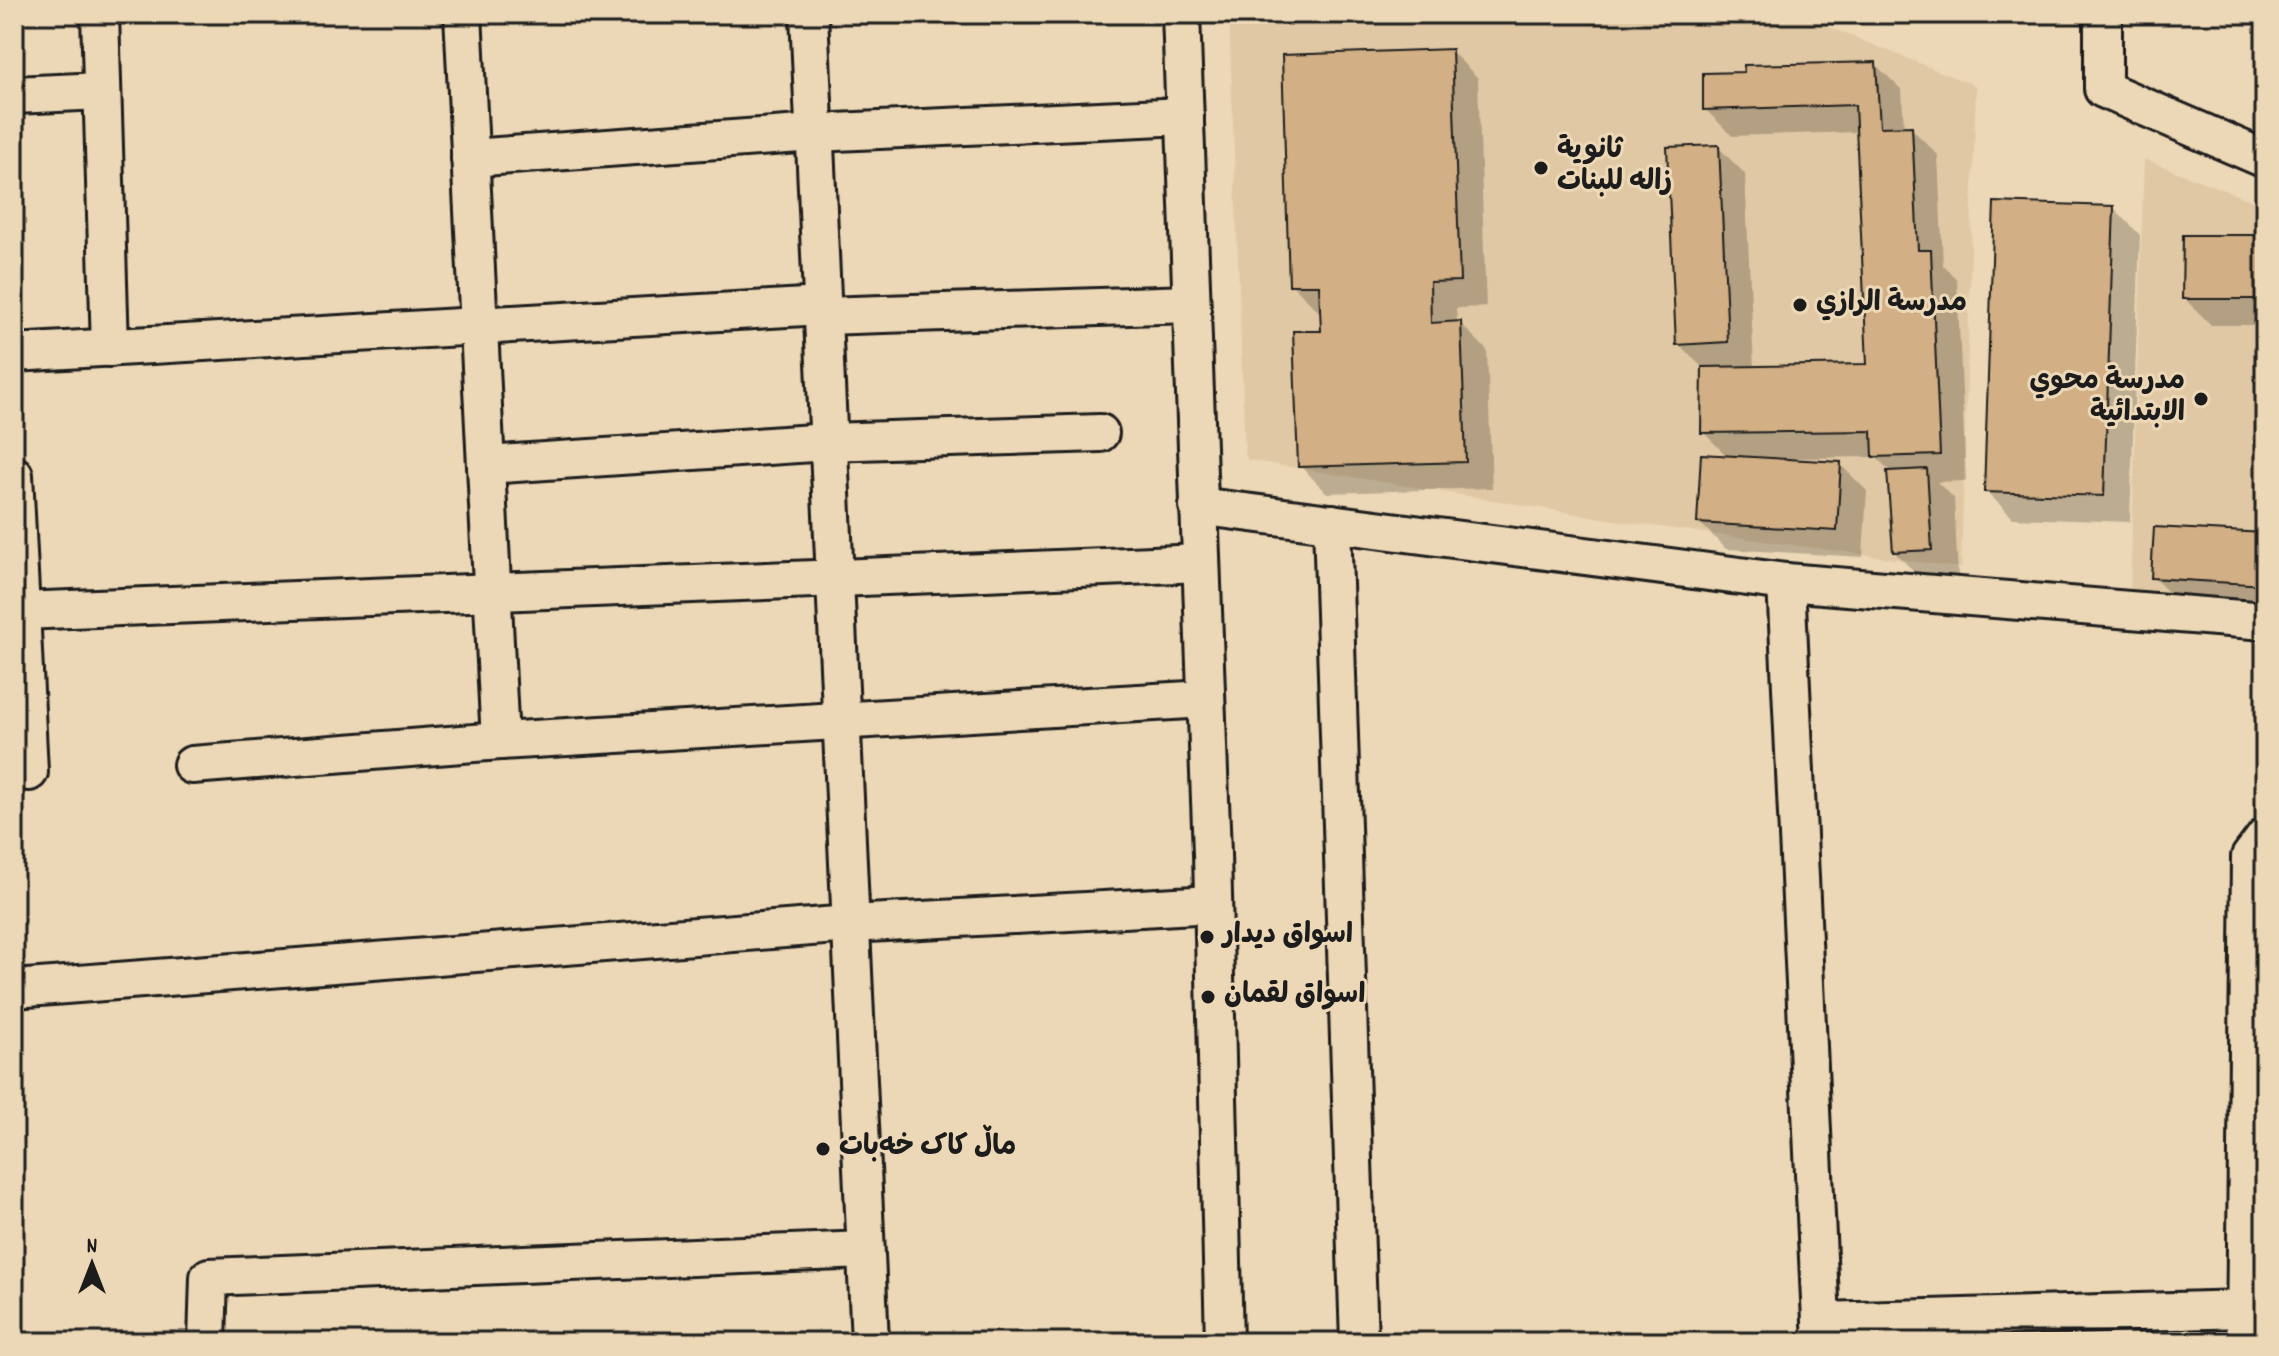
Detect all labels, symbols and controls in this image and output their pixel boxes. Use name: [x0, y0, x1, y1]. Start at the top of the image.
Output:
place label: ثانوية زاله للبنات: [1557, 132, 1672, 204]
marker: ثانوية زاله للبنات: [1532, 159, 1550, 177]
place label: مدرسة الرازي: [1816, 285, 1967, 325]
marker: مدرسة الرازي: [1791, 296, 1809, 314]
place label: مدرسة محوي الابتدائية: [2029, 363, 2185, 435]
marker: مدرسة محوي الابتدائية: [2192, 390, 2210, 408]
place label: اسواق ديدار: [1220, 917, 1353, 957]
marker: اسواق ديدار: [1198, 928, 1216, 946]
place label: اسواق لقمان: [1224, 977, 1365, 1017]
marker: اسواق لقمان: [1199, 988, 1217, 1006]
place label: ماڵ کاک خەبات: [839, 1124, 1016, 1169]
marker: ماڵ کاک خەبات: [814, 1140, 832, 1158]
north arrow: [52, 1224, 132, 1304]
text: N: [87, 1232, 98, 1263]

